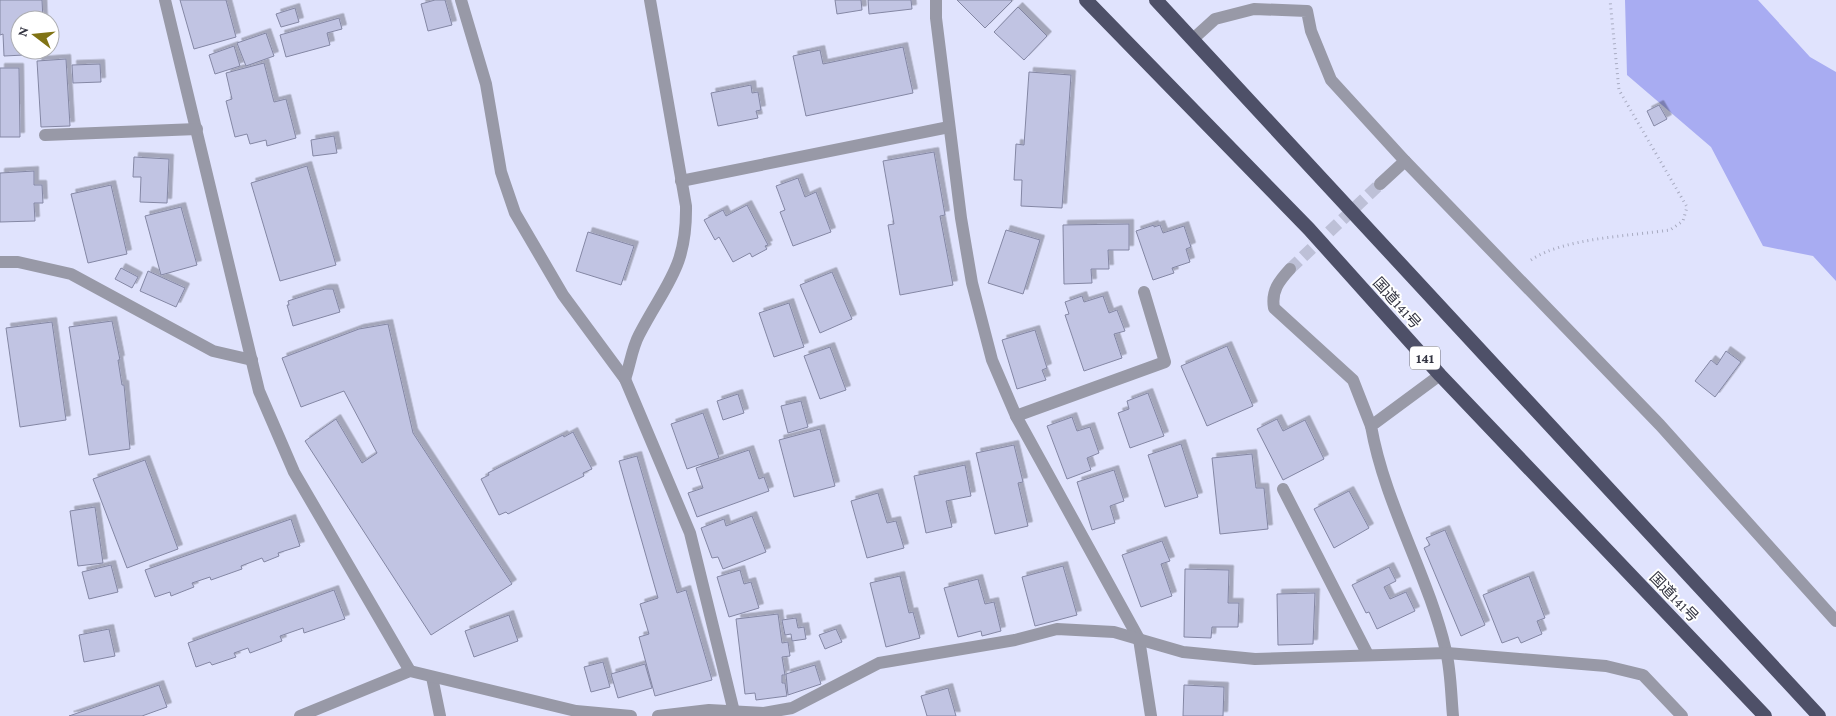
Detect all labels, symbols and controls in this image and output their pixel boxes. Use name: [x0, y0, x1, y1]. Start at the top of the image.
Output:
north arrow: [10, 10, 60, 60]
text: N: [13, 24, 32, 38]
street label: 国道141号: [1370, 274, 1424, 332]
road number: 141: [1410, 346, 1440, 369]
street label: 国道141号: [1646, 569, 1702, 625]

